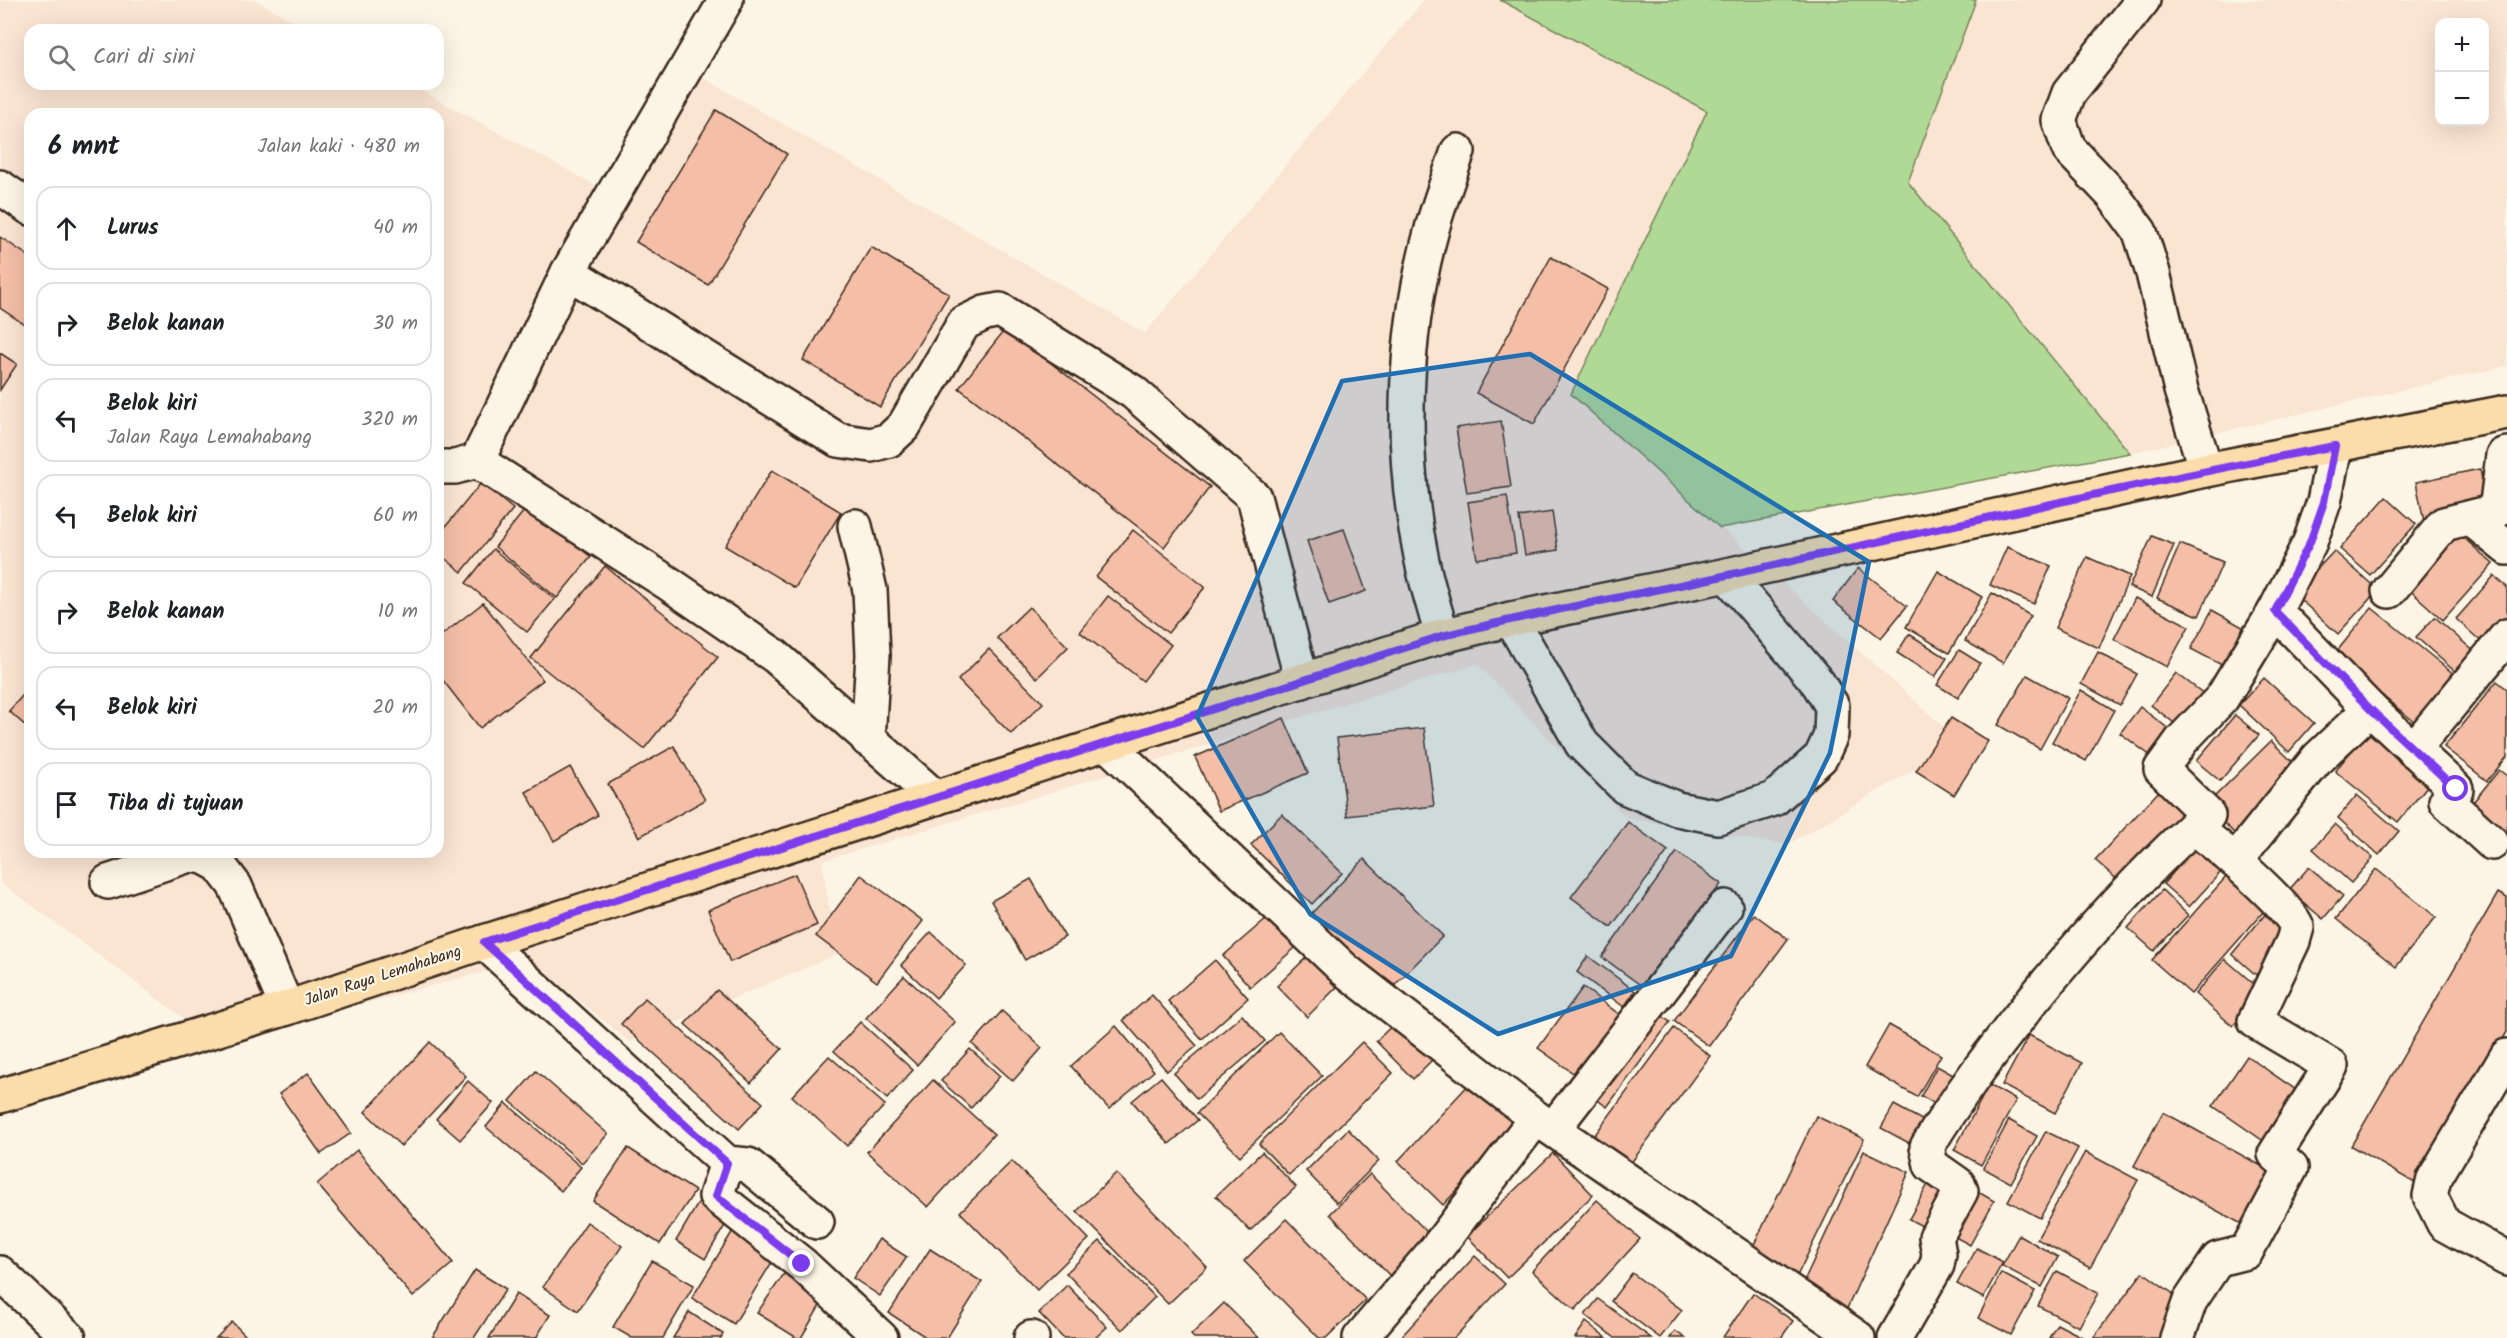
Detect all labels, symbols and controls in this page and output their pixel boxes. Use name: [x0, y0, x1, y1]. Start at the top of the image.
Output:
map controls: [2435, 18, 2489, 126]
button: +: [2435, 18, 2489, 72]
search box: [24, 24, 444, 90]
text: Cari di sini: [93, 40, 194, 75]
icon: search: [45, 41, 78, 74]
button: −: [2435, 72, 2489, 126]
text: 6 mnt: [48, 126, 120, 168]
text: Jalan kaki · 480 m: [258, 131, 420, 163]
text: Lurus: [107, 211, 159, 246]
icon: ahead: [50, 212, 83, 245]
text: 40 m: [373, 212, 418, 244]
text: Belok kanan: [107, 307, 224, 342]
icon: right: [50, 308, 83, 341]
text: 30 m: [373, 308, 418, 340]
text: Belok kiri: [107, 387, 197, 422]
icon: left: [50, 404, 83, 437]
text: 320 m: [361, 404, 418, 436]
text: Jalan Raya Lemahabang: [107, 422, 312, 454]
text: Belok kiri: [107, 499, 197, 534]
icon: left: [50, 500, 83, 533]
text: 60 m: [373, 500, 418, 532]
text: Belok kanan: [107, 595, 224, 630]
icon: right: [50, 596, 83, 629]
text: 10 m: [378, 596, 418, 628]
text: Belok kiri: [107, 691, 197, 726]
icon: left: [50, 692, 83, 725]
text: 20 m: [372, 692, 418, 724]
route start: [2442, 775, 2468, 801]
text: Tiba di tujuan: [107, 787, 243, 822]
icon: arrive: [50, 788, 83, 821]
street label: Jalan Raya Lemahabang: [301, 939, 465, 1013]
route end: [788, 1250, 814, 1276]

